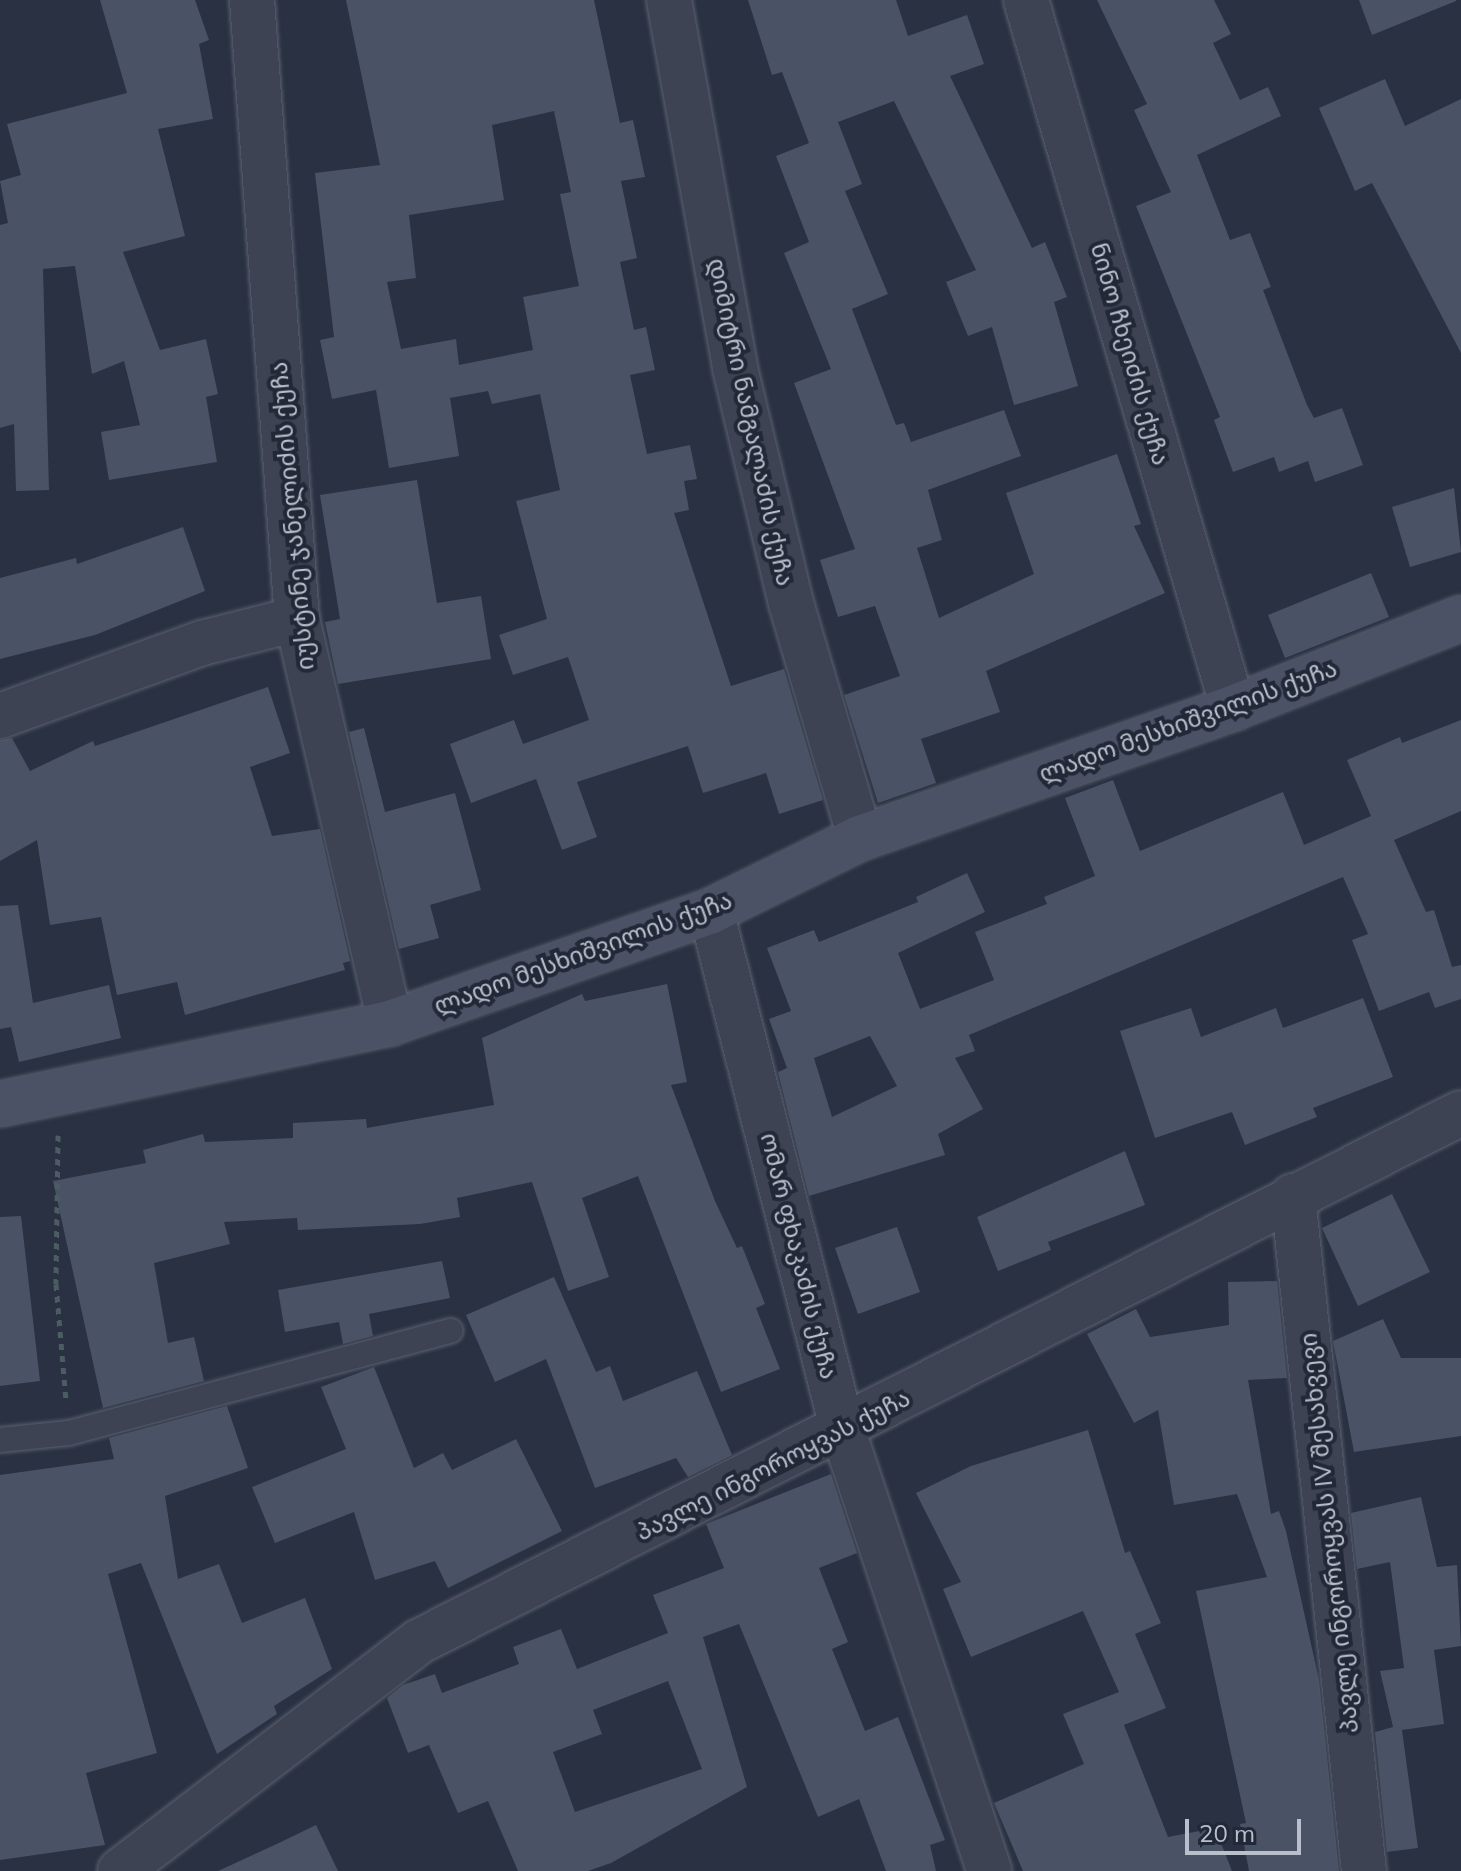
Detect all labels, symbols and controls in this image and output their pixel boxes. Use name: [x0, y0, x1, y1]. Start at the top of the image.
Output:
street label: ნინო ჩხეიძის ქუჩა: [1084, 240, 1176, 468]
street label: დიმიტრი ნამგალაძის ქუჩა: [702, 256, 800, 588]
street label: იუსტინე ჯანელიძის ქუჩა: [264, 361, 320, 671]
street label: ლადო მესხიშვილის ქუჩა: [1035, 654, 1341, 788]
street label: ლადო მესხიშვილის ქუჩა: [430, 886, 736, 1020]
street label: ომარ ფხაკაძის ქუჩა: [754, 1130, 844, 1382]
street label: პავლე ინგოროყვას IV შესახვევი: [1294, 1331, 1364, 1735]
street label: პავლე ინგოროყვას ქუჩა: [631, 1383, 915, 1547]
scale bar: [1189, 1803, 1305, 1853]
text: 20 m: [1199, 1818, 1255, 1848]

